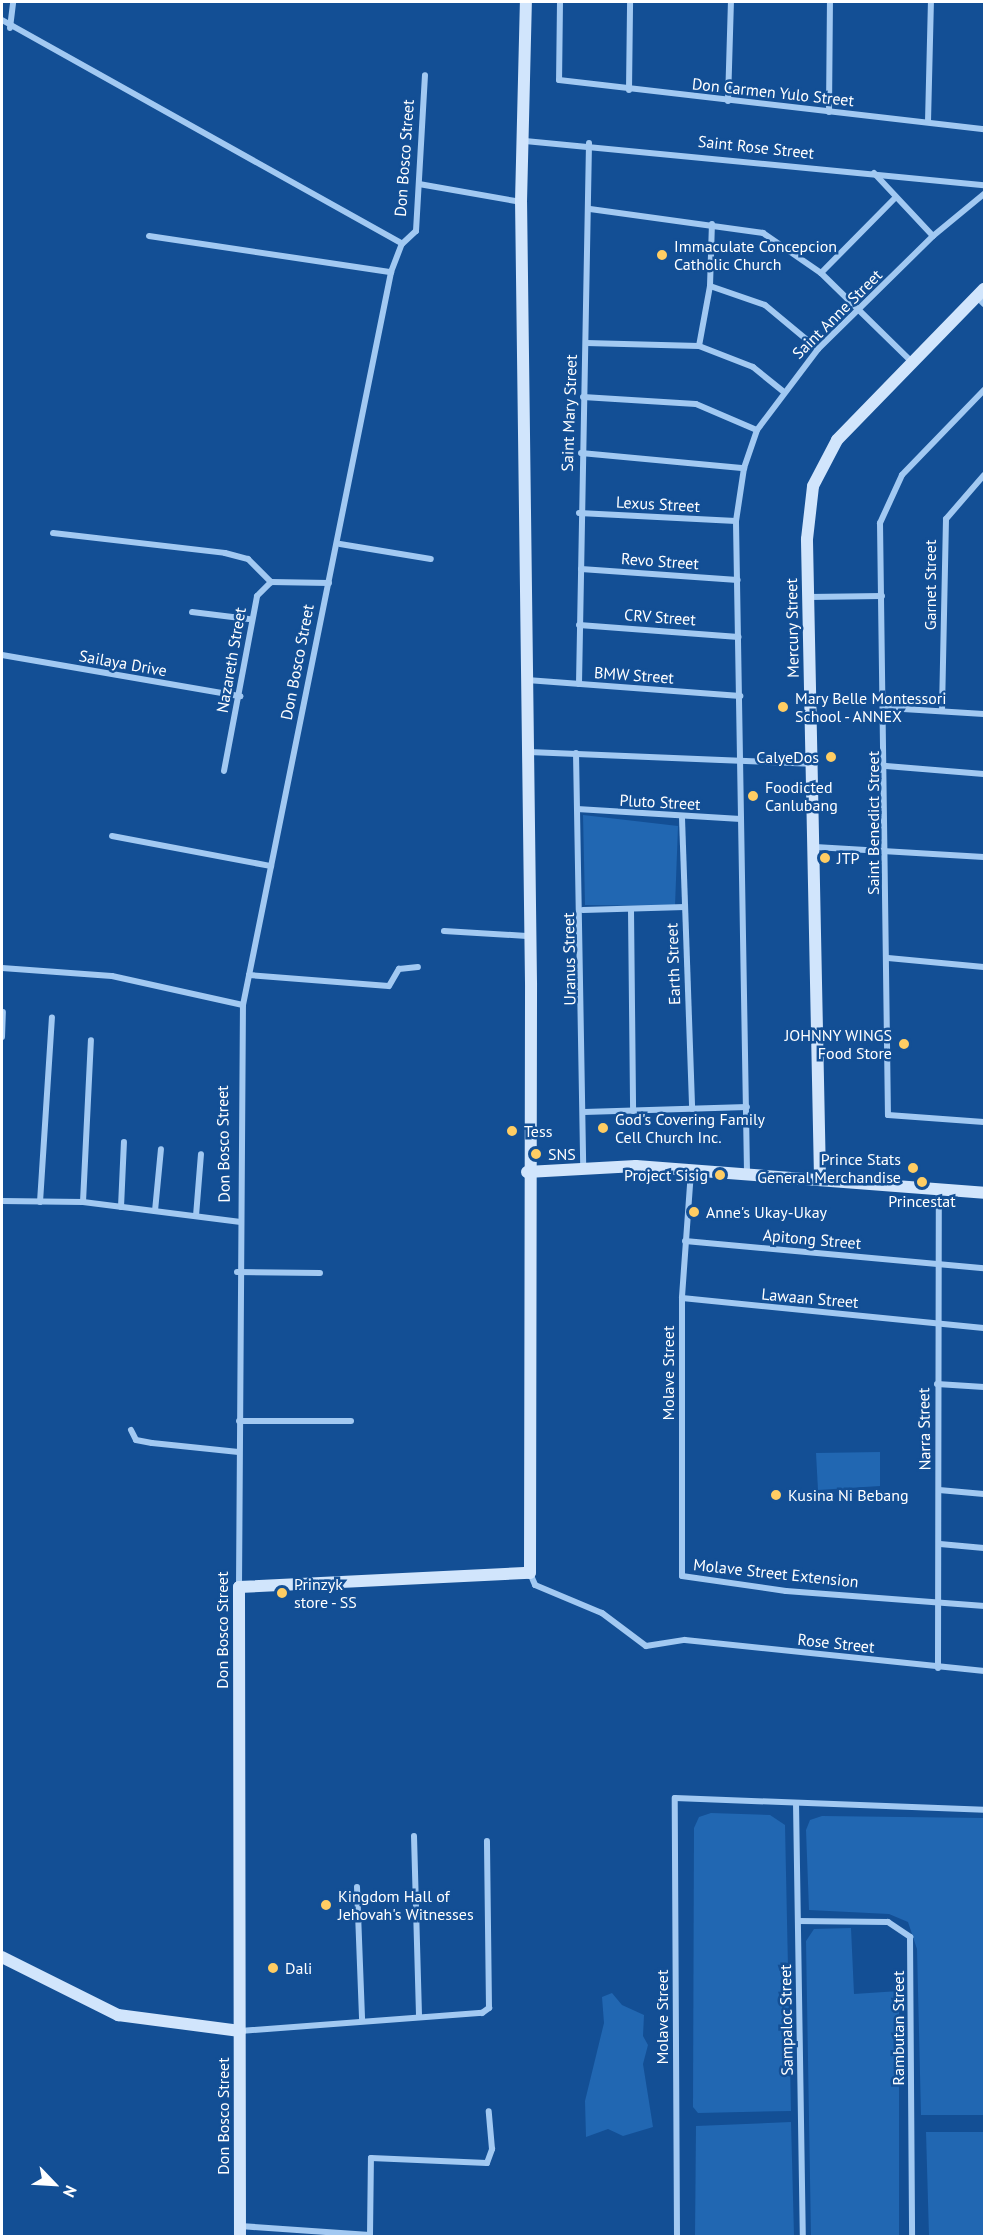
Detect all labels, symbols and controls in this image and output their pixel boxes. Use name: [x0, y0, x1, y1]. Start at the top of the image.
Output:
street label: Don Carmen Yulo Street: [691, 74, 855, 110]
street label: Don Bosco Street: [390, 99, 418, 217]
street label: Saint Rose Street: [697, 131, 815, 163]
place label: Immaculate Concepcion Catholic Church: [674, 236, 837, 274]
marker: Immaculate Concepcion Catholic Church: [655, 248, 669, 262]
street label: Saint Anne Street: [788, 265, 886, 363]
street label: Saint Mary Street: [557, 354, 581, 472]
street label: Lexus Street: [616, 492, 700, 516]
street label: Garnet Street: [920, 540, 940, 630]
street label: Revo Street: [621, 549, 699, 573]
street label: Mercury Street: [782, 578, 802, 678]
street label: Don Bosco Street: [276, 603, 318, 721]
street label: CRV Street: [623, 605, 697, 629]
street label: Nazareth Street: [212, 606, 250, 714]
street label: Sailaya Drive: [78, 646, 168, 680]
street label: BMW Street: [593, 663, 675, 687]
place label: Mary Belle Montessori School - ANNEX: [795, 688, 947, 726]
marker: Mary Belle Montessori School - ANNEX: [776, 700, 790, 714]
place label: CalyeDos: [756, 747, 819, 767]
marker: CalyeDos: [824, 750, 838, 764]
street label: Saint Benedict Street: [863, 751, 883, 895]
place label: Foodicted Canlubang: [765, 777, 838, 815]
marker: Foodicted Canlubang: [746, 789, 760, 803]
street label: Pluto Street: [619, 790, 701, 814]
place label: JTP: [837, 848, 859, 868]
marker: JTP: [818, 851, 832, 865]
street label: Uranus Street: [559, 912, 579, 1006]
street label: Earth Street: [662, 923, 684, 1005]
place label: JOHNNY WINGS Food Store: [784, 1025, 892, 1063]
marker: JOHNNY WINGS Food Store: [897, 1037, 911, 1051]
street label: Don Bosco Street: [212, 1085, 234, 1203]
place label: God's Covering Family Cell Church Inc.: [615, 1109, 765, 1147]
place label: Tess: [524, 1121, 552, 1141]
marker: God's Covering Family Cell Church Inc.: [596, 1121, 610, 1135]
marker: Tess: [505, 1124, 519, 1138]
place label: SNS: [548, 1144, 576, 1164]
marker: SNS: [529, 1147, 543, 1161]
place label: Prince Stats General Merchandise: [757, 1149, 901, 1187]
marker: Prince Stats General Merchandise: [906, 1161, 920, 1175]
place label: Project Sisig: [624, 1165, 708, 1185]
marker: Project Sisig: [713, 1168, 727, 1182]
marker: Princestat: [915, 1175, 929, 1189]
place label: Princestat: [888, 1191, 956, 1211]
place label: Anne's Ukay-Ukay: [706, 1202, 827, 1222]
marker: Anne's Ukay-Ukay: [687, 1205, 701, 1219]
street label: Apitong Street: [762, 1225, 862, 1253]
street label: Lawaan Street: [761, 1284, 859, 1312]
street label: Molave Street: [658, 1326, 678, 1420]
street label: Narra Street: [914, 1388, 934, 1470]
place label: Kusina Ni Bebang: [788, 1485, 909, 1505]
marker: Kusina Ni Bebang: [769, 1488, 783, 1502]
street label: Molave Street Extension: [692, 1555, 860, 1591]
street label: Don Bosco Street: [212, 1571, 232, 1689]
place label: Prinzyk store - SS: [294, 1574, 359, 1612]
marker: Prinzyk store - SS: [275, 1586, 289, 1600]
street label: Rose Street: [797, 1629, 875, 1657]
place label: Kingdom Hall of Jehovah's Witnesses: [338, 1886, 474, 1924]
marker: Kingdom Hall of Jehovah's Witnesses: [319, 1898, 333, 1912]
place label: Dali: [285, 1958, 312, 1978]
marker: Dali: [266, 1961, 280, 1975]
street label: Sampaloc Street: [775, 1964, 797, 2076]
street label: Molave Street: [652, 1970, 672, 2064]
street label: Rambutan Street: [888, 1971, 908, 2085]
street label: Don Bosco Street: [213, 2057, 233, 2175]
north arrow: [24, 2154, 84, 2214]
text: N: [59, 2183, 82, 2201]

